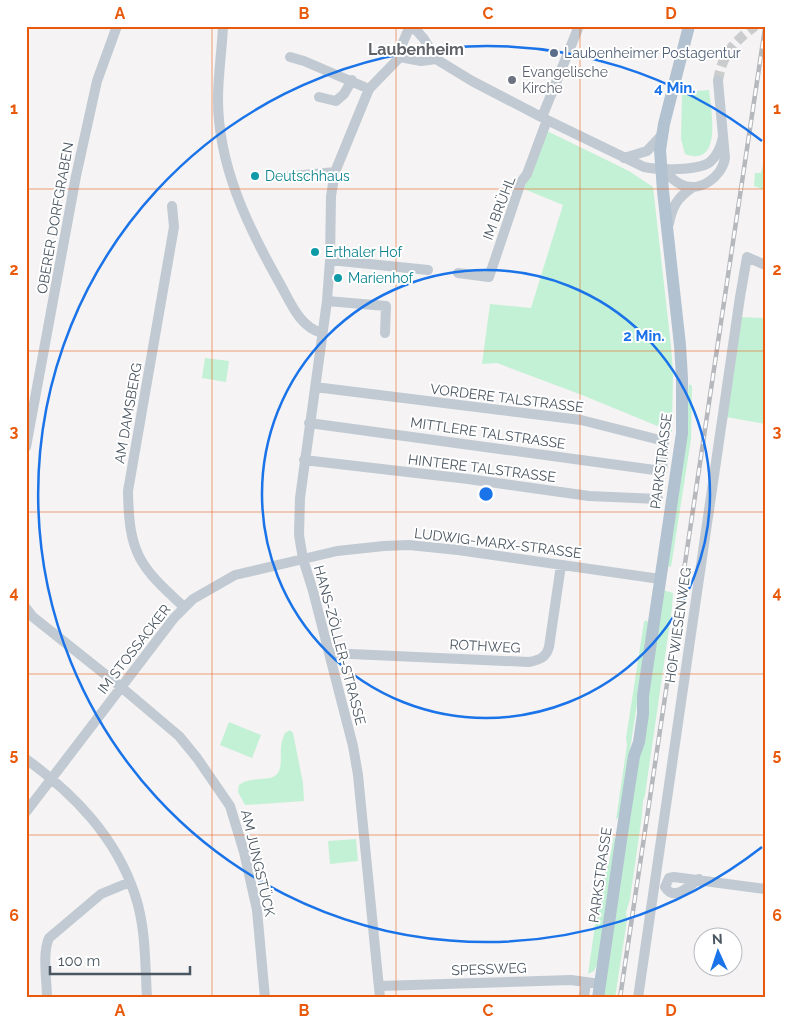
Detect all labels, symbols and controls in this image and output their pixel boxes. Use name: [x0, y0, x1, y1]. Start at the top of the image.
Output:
text: A: [115, 4, 126, 23]
text: B: [299, 4, 310, 23]
text: C: [483, 4, 494, 23]
text: D: [665, 4, 677, 23]
district label: Laubenheim: [368, 40, 464, 59]
place label: Laubenheimer Postagentur: [564, 45, 741, 61]
marker: Laubenheimer Postagentur: [548, 47, 560, 59]
place label: Evangelische Kirche: [522, 64, 608, 96]
marker: Evangelische Kirche: [506, 74, 518, 86]
text: 4 Min.: [654, 79, 696, 97]
text: 1: [10, 99, 18, 118]
text: 1: [773, 99, 781, 118]
street label: OBERER DORFGRABEN: [34, 141, 76, 295]
place label: Deutschhaus: [265, 168, 350, 184]
marker: Deutschhaus: [249, 170, 261, 182]
street label: IM BRÜHL: [478, 173, 518, 242]
place label: Erthaler Hof: [325, 244, 403, 260]
marker: Erthaler Hof: [309, 246, 321, 258]
text: 2: [9, 260, 19, 279]
text: 2: [772, 260, 782, 279]
place label: Marienhof: [348, 270, 415, 286]
marker: Marienhof: [332, 272, 344, 284]
text: 2 Min.: [623, 327, 665, 345]
street label: AM DAMSBERG: [111, 361, 145, 465]
street label: VORDERE TALSTRASSE: [429, 381, 585, 415]
street label: PARKSTRASSE: [647, 412, 675, 510]
street label: MITTLERE TALSTRASSE: [409, 414, 567, 452]
text: 3: [10, 422, 19, 441]
text: 3: [773, 422, 782, 441]
street label: HINTERE TALSTRASSE: [407, 451, 557, 485]
centre of rings: [477, 485, 495, 503]
street label: LUDWIG-MARX-STRASSE: [413, 525, 583, 561]
street label: HANS-ZÖLLER-STRASSE: [311, 563, 371, 727]
street label: HOFWIESENWEG: [662, 566, 694, 684]
text: 4: [9, 583, 19, 602]
text: 4: [772, 583, 782, 602]
street label: IM STOSSACKER: [94, 601, 174, 697]
street label: ROTHWEG: [449, 636, 521, 656]
text: 5: [10, 745, 19, 764]
text: 5: [773, 745, 782, 764]
street label: AM JUNGSTÜCK: [238, 808, 280, 918]
street label: PARKSTRASSE: [585, 826, 615, 924]
text: 6: [9, 906, 19, 925]
text: 6: [772, 906, 782, 925]
north arrow: [694, 926, 744, 976]
text: N: [712, 931, 723, 947]
scale bar: [50, 944, 190, 976]
text: 100 m: [58, 952, 100, 970]
street label: SPESSWEG: [451, 960, 527, 978]
text: A: [115, 1001, 126, 1020]
text: B: [299, 1001, 310, 1020]
text: C: [483, 1001, 494, 1020]
text: D: [665, 1001, 677, 1020]

